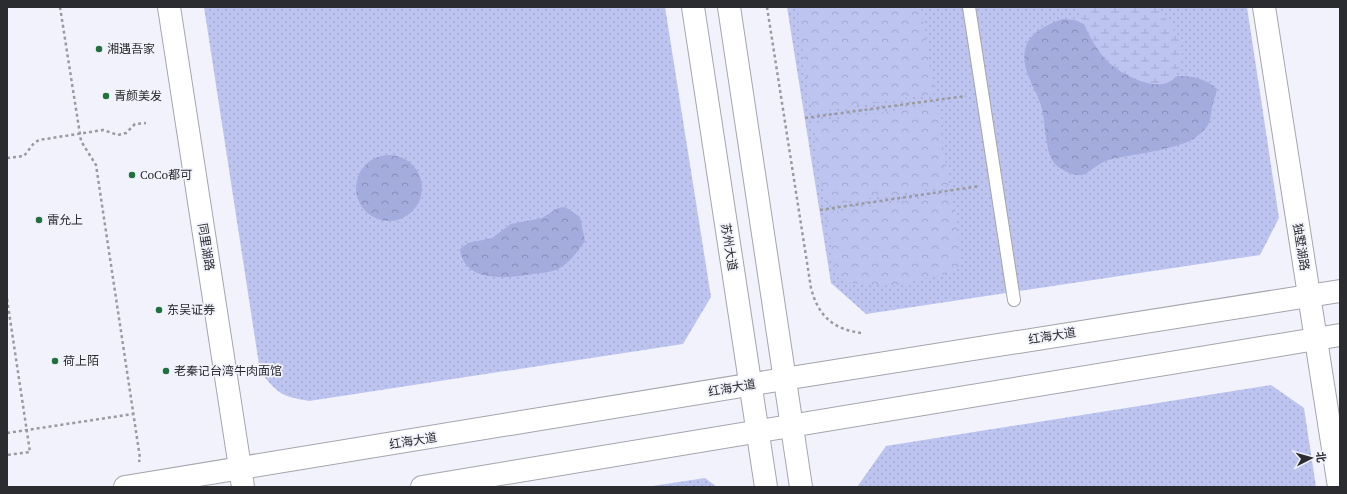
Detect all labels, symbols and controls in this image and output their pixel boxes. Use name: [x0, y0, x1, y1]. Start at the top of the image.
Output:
place label: 湘遇吾家: [107, 41, 155, 56]
marker: 湘遇吾家: [94, 44, 104, 54]
place label: 青颜美发: [114, 88, 162, 103]
marker: 青颜美发: [101, 91, 111, 101]
place label: CoCo都可: [140, 167, 192, 182]
marker: CoCo都可: [127, 170, 137, 180]
place label: 雷允上: [47, 212, 83, 227]
marker: 雷允上: [34, 215, 44, 225]
street label: 同里湖路: [195, 222, 218, 272]
street label: 苏州大道: [718, 222, 741, 272]
street label: 独墅湖路: [1290, 222, 1313, 272]
place label: 东吴证券: [167, 302, 215, 317]
marker: 东吴证券: [154, 305, 164, 315]
street label: 红海大道: [1027, 324, 1077, 347]
place label: 荷上陌: [63, 353, 99, 368]
marker: 荷上陌: [50, 356, 60, 366]
place label: 老秦记台湾牛肉面馆: [174, 363, 282, 378]
marker: 老秦记台湾牛肉面馆: [161, 366, 171, 376]
street label: 红海大道: [707, 376, 757, 399]
street label: 红海大道: [388, 429, 438, 452]
north arrow: [1291, 438, 1331, 478]
text: 北: [1313, 451, 1328, 463]

